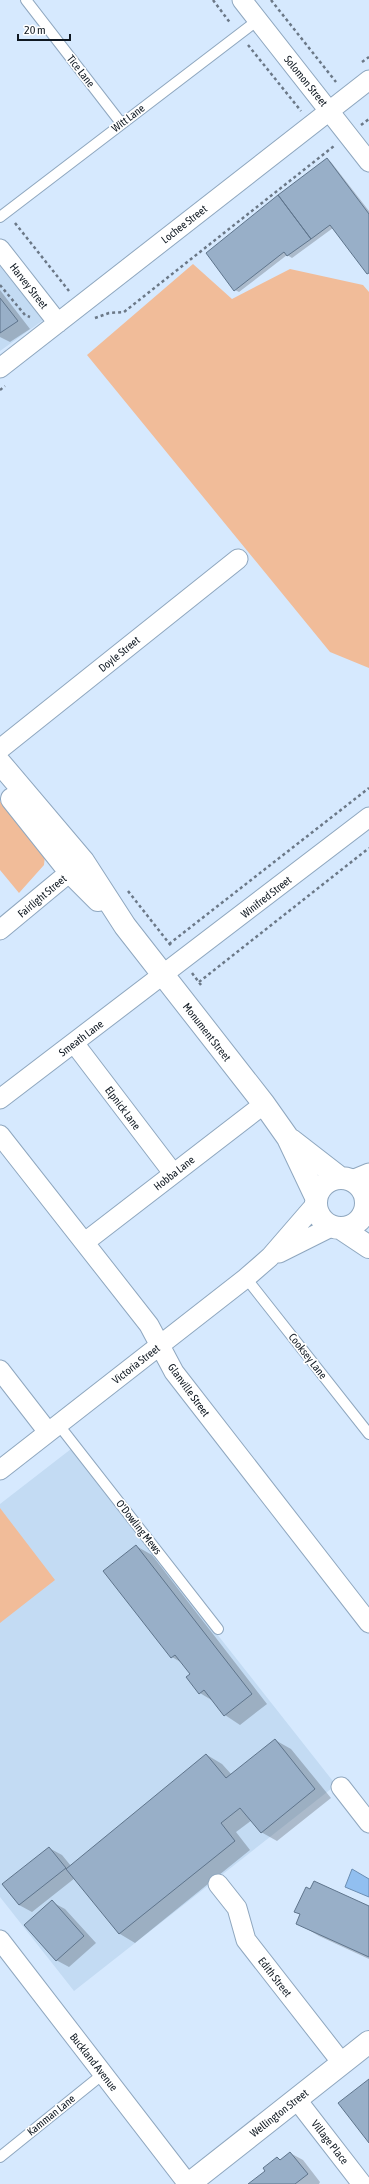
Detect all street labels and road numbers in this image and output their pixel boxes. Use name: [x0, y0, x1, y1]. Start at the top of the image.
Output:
street label: Tice Lane: [65, 53, 97, 89]
street label: Solomon Street: [282, 53, 330, 109]
street label: Witt Lane: [109, 102, 147, 134]
street label: Lochee Street: [159, 203, 209, 245]
street label: Harvey Street: [8, 261, 50, 311]
street label: Doyle Street: [96, 634, 142, 674]
street label: Fairlight Street: [15, 872, 69, 920]
street label: Winifred Street: [238, 874, 294, 920]
street label: Monument Street: [181, 1001, 233, 1063]
street label: Smeath Lane: [56, 1017, 106, 1059]
street label: Elpnick Lane: [103, 1084, 143, 1132]
street label: Hobba Lane: [151, 1153, 197, 1193]
street label: Cooksey Lane: [286, 1331, 330, 1381]
street label: Victoria Street: [110, 1342, 162, 1386]
street label: Glanville Street: [166, 1361, 212, 1419]
street label: O'Dowling Mews: [114, 1497, 164, 1557]
street label: Edith Street: [256, 1955, 294, 1999]
street label: Buckland Avenue: [68, 2031, 120, 2093]
street label: Wellington Street: [248, 2087, 310, 2139]
street label: Kamman Lane: [25, 2092, 77, 2138]
street label: Village Place: [309, 2118, 351, 2166]

